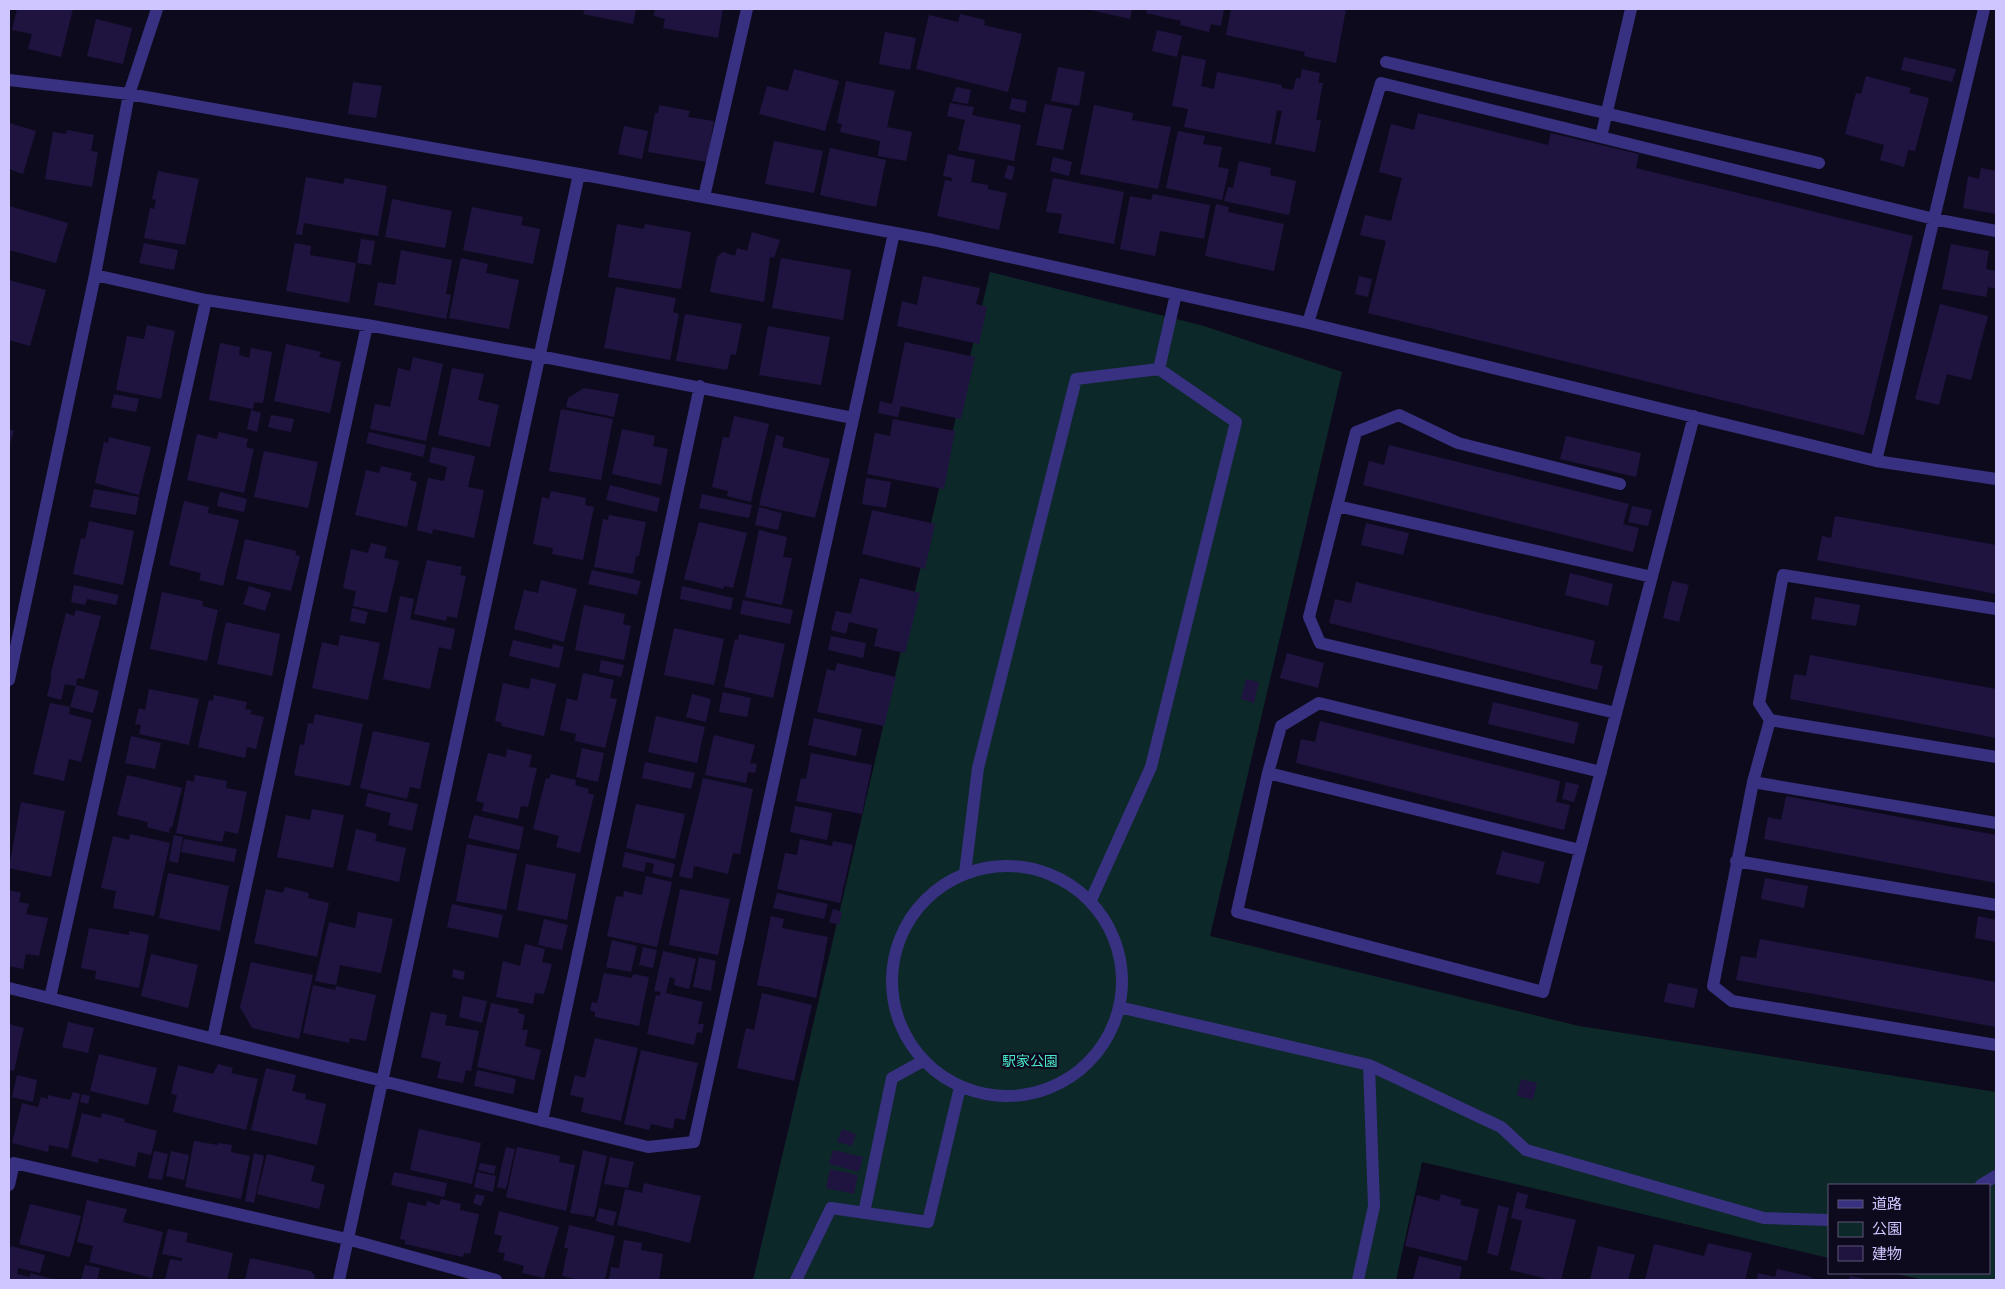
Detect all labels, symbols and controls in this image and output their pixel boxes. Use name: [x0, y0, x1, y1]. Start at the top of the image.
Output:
park label: 駅家公園: [1002, 1052, 1058, 1069]
legend: [1828, 1184, 1990, 1274]
text: 道路: [1872, 1194, 1902, 1212]
text: 公園: [1872, 1219, 1902, 1237]
text: 建物: [1872, 1244, 1902, 1262]

